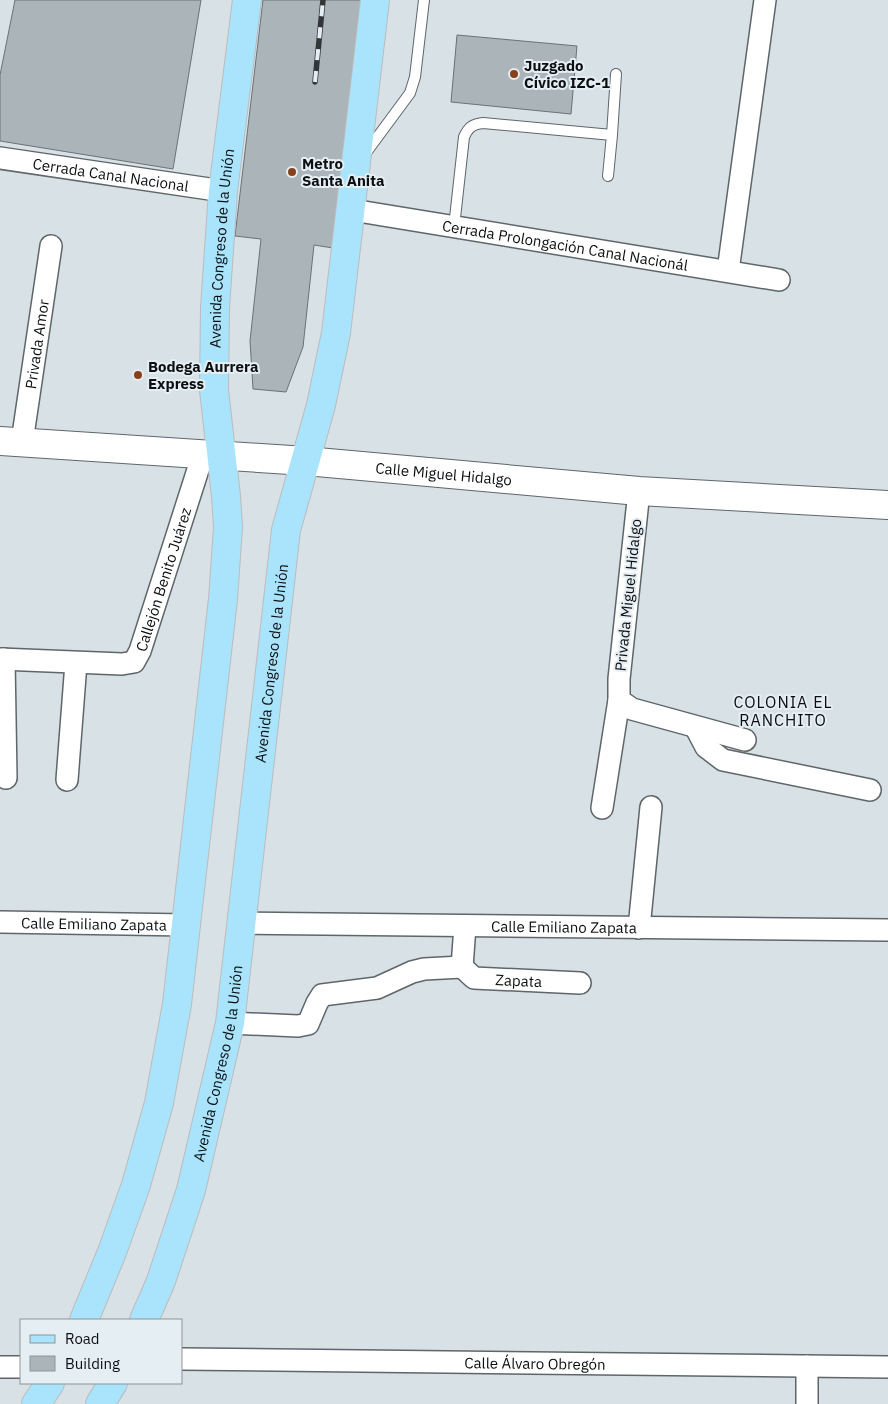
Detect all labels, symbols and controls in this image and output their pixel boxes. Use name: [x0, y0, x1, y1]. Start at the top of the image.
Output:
place label: Juzgado Cívico IZC-1: [524, 56, 610, 92]
marker: Juzgado Cívico IZC-1: [508, 68, 520, 80]
street label: Avenida Congreso de la Unión: [205, 147, 238, 348]
street label: Cerrada Canal Nacional: [32, 153, 190, 195]
place label: Metro Santa Anita: [302, 154, 385, 190]
marker: Metro Santa Anita: [286, 166, 298, 178]
street label: Cerrada Prolongación Canal Nacionál: [441, 215, 689, 274]
street label: Privada Amor: [20, 297, 53, 390]
place label: Bodega Aurrera Express: [148, 357, 259, 393]
marker: Bodega Aurrera Express: [132, 369, 144, 381]
street label: Calle Miguel Hidalgo: [375, 458, 513, 489]
street label: Callejón Benito Juárez: [131, 505, 195, 654]
street label: Privada Miguel Hidalgo: [611, 518, 645, 672]
street label: Avenida Congreso de la Unión: [250, 563, 292, 764]
district label: COLONIA EL RANCHITO: [733, 692, 833, 730]
street label: Calle Emiliano Zapata: [21, 913, 167, 934]
street label: Calle Emiliano Zapata: [491, 916, 637, 937]
street label: Avenida Congreso de la Unión: [188, 964, 246, 1163]
street label: Zapata: [495, 970, 542, 991]
legend: [20, 1319, 182, 1384]
text: Road: [65, 1329, 100, 1348]
street label: Calle Álvaro Obregón: [464, 1353, 606, 1373]
text: Building: [65, 1354, 120, 1373]

